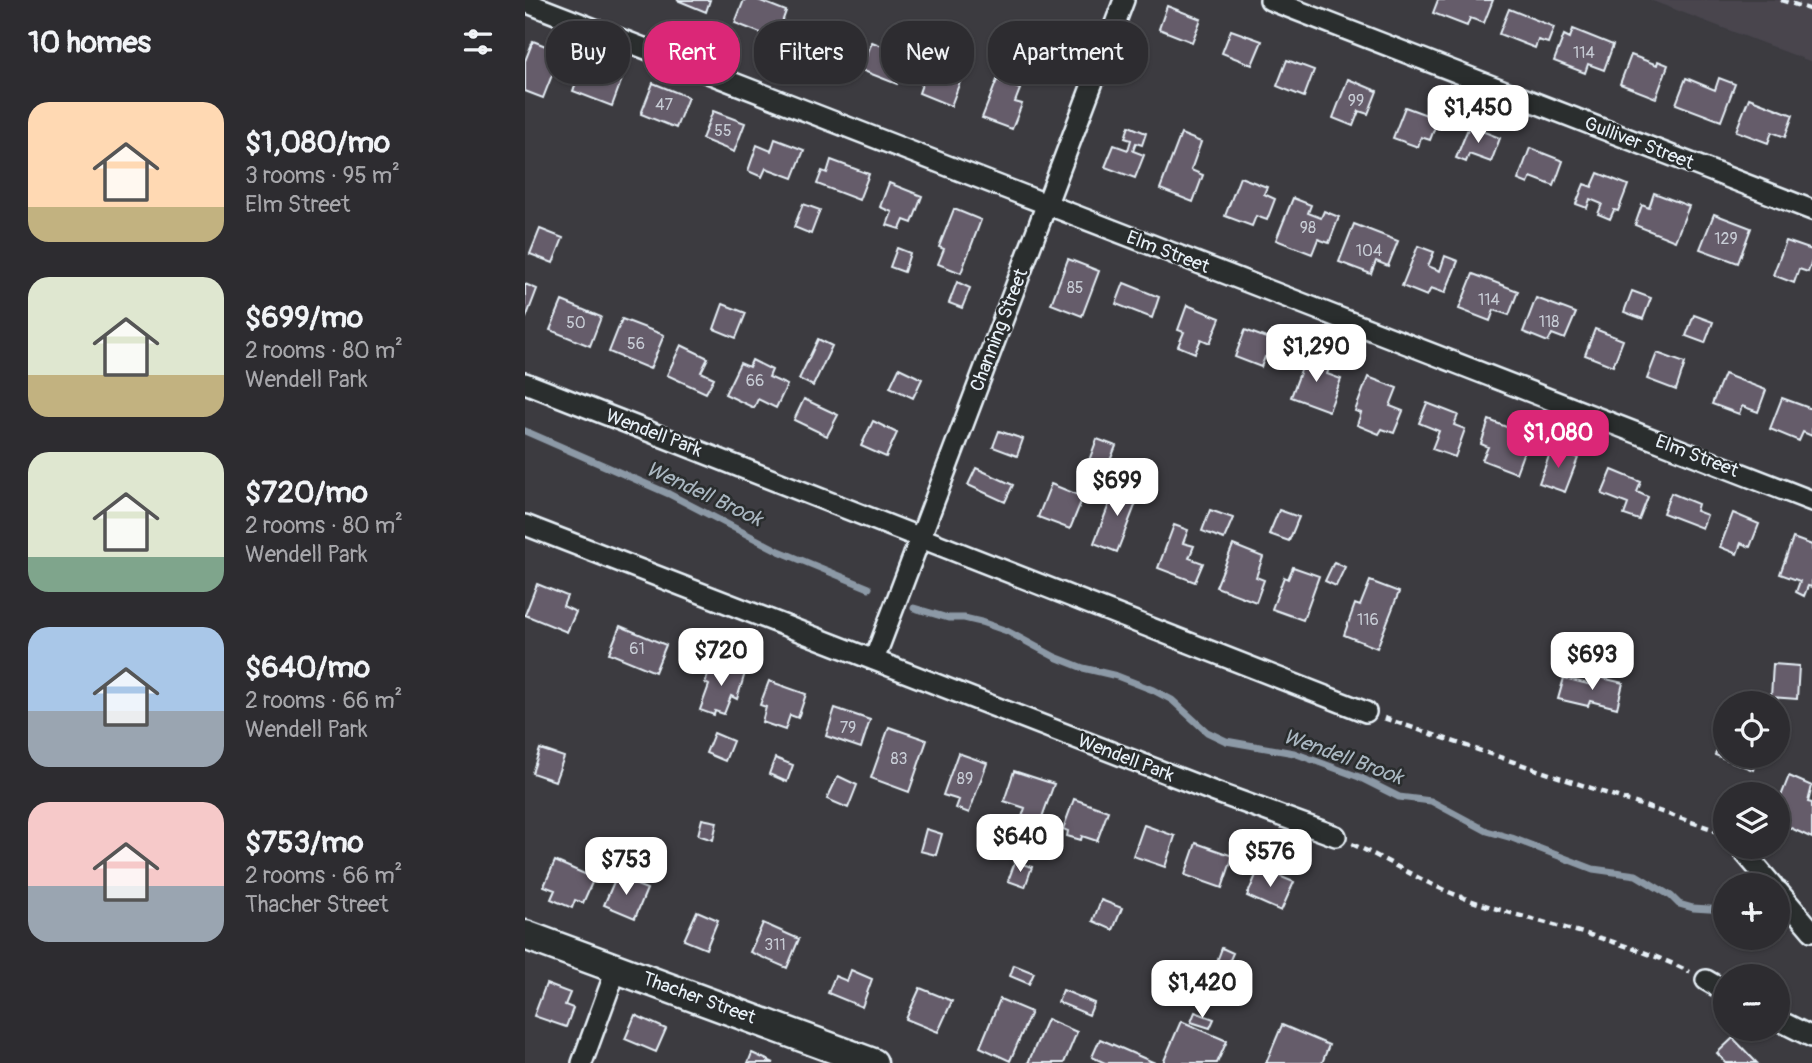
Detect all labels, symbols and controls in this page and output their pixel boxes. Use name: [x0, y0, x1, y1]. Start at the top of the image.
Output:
chip: Buy: [546, 21, 630, 84]
chip: Rent: [644, 21, 740, 84]
chip: Filters: [754, 21, 867, 84]
chip: New: [881, 21, 974, 84]
chip: Apartment: [988, 21, 1148, 84]
icon: filters: [459, 23, 497, 61]
text: 10 homes: [28, 24, 151, 61]
house number: 114: [1573, 43, 1595, 63]
pin: $1,450: [1421, 86, 1535, 145]
house number: 99: [1348, 91, 1364, 111]
text: $1,450: [1444, 93, 1512, 122]
house number: 47: [655, 95, 673, 115]
street label: Gulliver Street: [1581, 111, 1698, 175]
house number: 55: [714, 121, 732, 141]
text: $1,080/mo: [245, 124, 390, 161]
icon: home: [84, 130, 168, 214]
text: 3 rooms · 95 m²: [245, 161, 400, 190]
text: Elm Street: [245, 190, 350, 219]
house number: 98: [1300, 218, 1316, 238]
street label: Elm Street: [1123, 225, 1213, 279]
house number: 129: [1714, 229, 1738, 249]
house number: 104: [1356, 241, 1382, 261]
street label: Channing Street: [965, 265, 1034, 395]
house number: 85: [1067, 278, 1083, 298]
house number: 114: [1478, 290, 1500, 310]
text: $699/mo: [245, 299, 363, 336]
icon: home: [84, 305, 168, 389]
house number: 118: [1539, 312, 1559, 332]
house number: 50: [566, 313, 586, 333]
pin: $1,290: [1259, 324, 1373, 384]
text: $1,290: [1282, 332, 1350, 361]
house number: 56: [627, 334, 645, 354]
text: 2 rooms · 80 m²: [245, 336, 403, 365]
text: Wendell Park: [245, 365, 368, 394]
house number: 66: [746, 371, 764, 391]
street label: Wendell Park: [602, 404, 706, 462]
pin: $1,080: [1501, 410, 1615, 470]
text: $1,080: [1523, 418, 1593, 447]
street label: Elm Street: [1652, 429, 1742, 483]
water label: Wendell Brook: [641, 455, 769, 534]
pin: $699: [1076, 458, 1158, 518]
text: $699: [1092, 466, 1142, 495]
text: $720/mo: [245, 474, 368, 511]
icon: home: [84, 480, 168, 564]
text: 2 rooms · 80 m²: [245, 511, 403, 540]
text: Wendell Park: [245, 540, 368, 569]
house number: 116: [1357, 610, 1379, 630]
pin: $720: [680, 628, 762, 688]
pin: $693: [1551, 632, 1633, 692]
text: $720: [694, 636, 748, 665]
house number: 61: [629, 639, 645, 659]
text: $693: [1567, 640, 1617, 669]
text: $640/mo: [245, 649, 370, 686]
icon: home: [84, 655, 168, 739]
text: 2 rooms · 66 m²: [245, 686, 402, 715]
map controls: [1713, 691, 1790, 1041]
button: locate: [1713, 691, 1790, 768]
text: Wendell Park: [245, 715, 368, 744]
house number: 79: [840, 718, 856, 738]
water label: Wendell Brook: [1279, 723, 1409, 792]
street label: Wendell Park: [1074, 729, 1178, 787]
house number: 83: [891, 749, 908, 769]
house number: 89: [957, 769, 973, 789]
button: layers: [1713, 782, 1790, 859]
pin: $640: [979, 814, 1061, 874]
text: $640: [993, 822, 1047, 851]
text: $753/mo: [245, 824, 364, 861]
icon: home: [84, 830, 168, 914]
pin: $576: [1229, 830, 1311, 889]
text: $576: [1245, 837, 1295, 866]
pin: $753: [585, 838, 667, 897]
text: $753: [601, 845, 651, 874]
text: 2 rooms · 66 m²: [245, 861, 402, 890]
button: +: [1713, 873, 1790, 950]
text: Thacher Street: [245, 890, 389, 919]
house number: 311: [764, 935, 786, 955]
pin: $1,420: [1145, 960, 1259, 1020]
button: −: [1713, 964, 1790, 1041]
street label: Thacher Street: [639, 966, 759, 1030]
text: $1,420: [1167, 968, 1237, 997]

